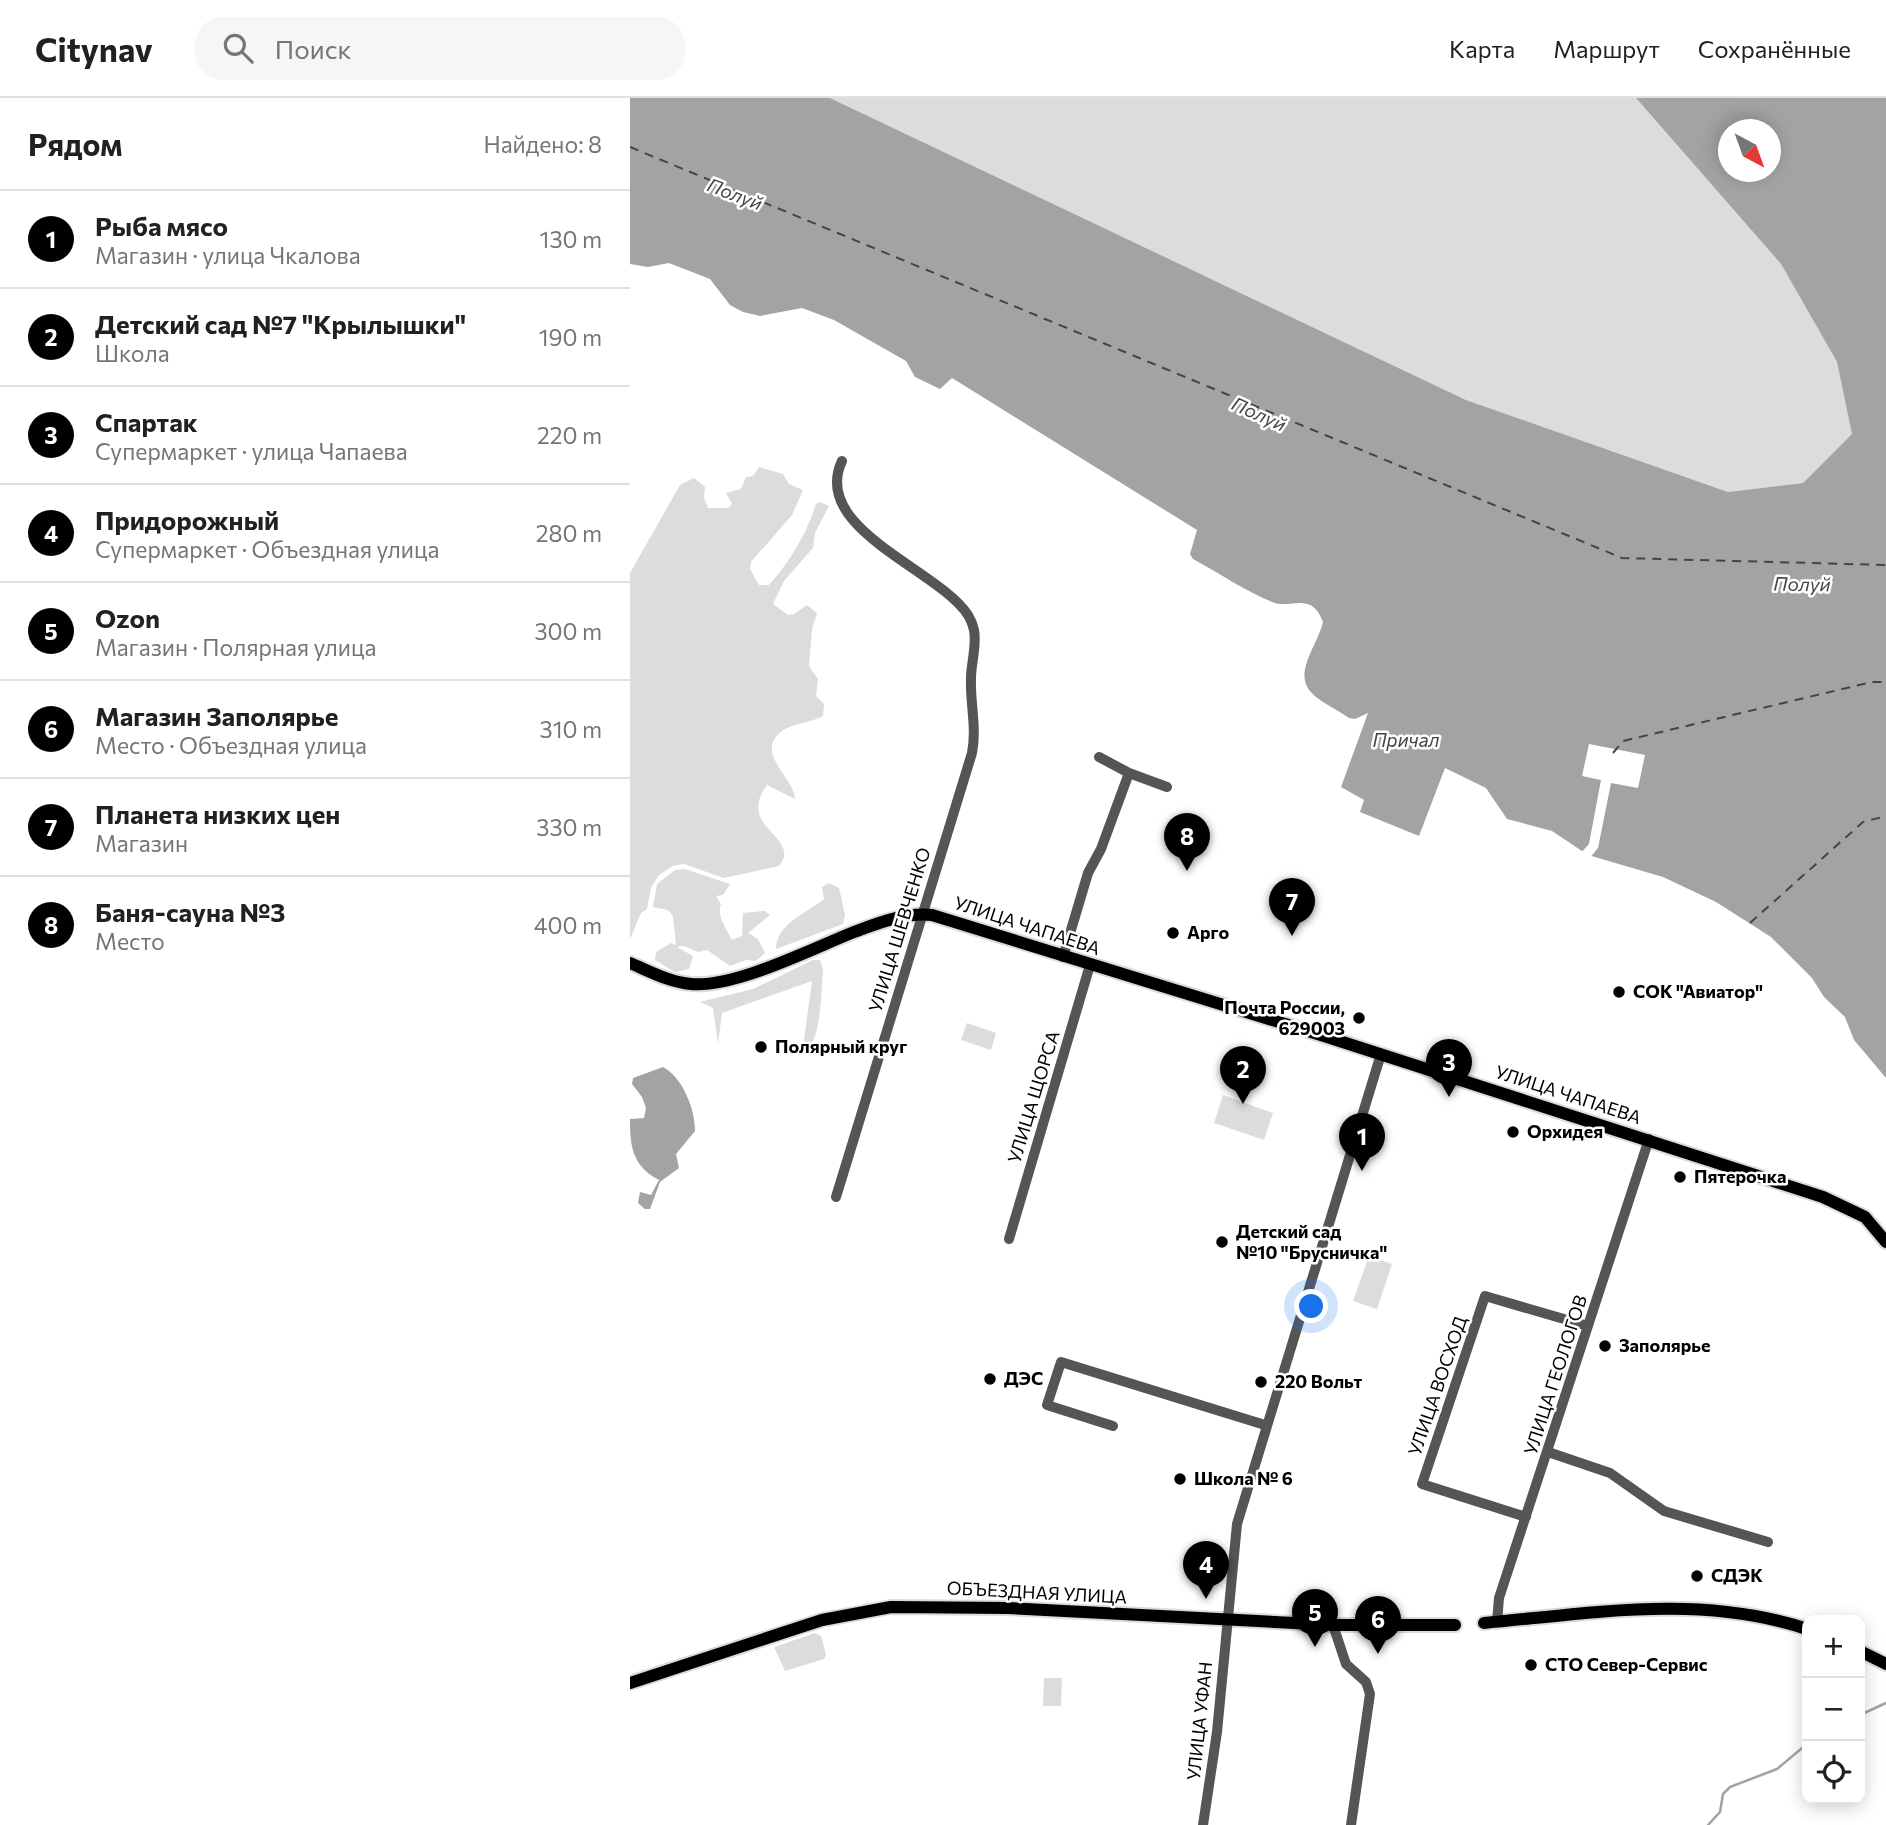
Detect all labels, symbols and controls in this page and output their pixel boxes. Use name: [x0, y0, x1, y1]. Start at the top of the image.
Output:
search box: [195, 17, 685, 80]
text: Citynav: [35, 28, 153, 69]
icon: search: [219, 29, 257, 67]
text: Поиск: [275, 33, 351, 64]
text: Карта: [1449, 34, 1515, 63]
text: Маршрут: [1553, 34, 1660, 63]
text: Сохранённые: [1698, 34, 1851, 63]
north arrow: [1718, 119, 1781, 182]
text: Рядом: [28, 125, 122, 162]
text: Найдено: 8: [483, 130, 602, 158]
water label: Полуй: [704, 173, 766, 215]
text: Рыба мясо: [95, 210, 228, 241]
text: 1: [46, 225, 56, 253]
text: 130 m: [540, 225, 602, 253]
text: Магазин · улица Чкалова: [95, 241, 361, 269]
text: Детский сад №7 "Крылышки": [95, 308, 466, 339]
text: 2: [44, 323, 58, 351]
text: 190 m: [539, 323, 602, 351]
text: Школа: [95, 339, 170, 367]
water label: Полуй: [1228, 391, 1290, 436]
text: Спартак: [95, 406, 198, 437]
text: 3: [44, 421, 58, 449]
text: 220 m: [537, 421, 602, 449]
text: Супермаркет · улица Чапаева: [95, 437, 408, 465]
text: Придорожный: [95, 504, 279, 535]
text: 4: [44, 519, 58, 547]
text: 280 m: [536, 519, 602, 547]
text: Супермаркет · Объездная улица: [95, 535, 439, 563]
water label: Полуй: [1773, 572, 1831, 595]
text: Ozon: [95, 602, 160, 633]
text: 5: [44, 617, 58, 645]
text: 300 m: [534, 617, 602, 645]
text: Магазин · Полярная улица: [95, 633, 376, 661]
text: Магазин Заполярье: [95, 700, 338, 731]
text: 6: [44, 715, 58, 743]
text: 310 m: [540, 715, 602, 743]
water label: Причал: [1372, 728, 1440, 751]
text: Место · Объездная улица: [95, 731, 367, 759]
text: Планета низких цен: [95, 798, 340, 829]
text: 7: [45, 813, 57, 841]
text: 330 m: [536, 813, 602, 841]
pin: 8: [1164, 813, 1210, 871]
text: Магазин: [95, 829, 188, 857]
street label: УЛИЦА ШЕВЧЕНКО: [864, 845, 935, 1015]
pin: 7: [1269, 878, 1315, 936]
street label: УЛИЦА ЧАПАЕВА: [951, 891, 1103, 959]
text: Баня-сауна №3: [95, 896, 285, 927]
text: 8: [44, 911, 58, 939]
text: 400 m: [534, 911, 602, 939]
place label: Арго: [1187, 921, 1229, 943]
marker: Арго: [1165, 925, 1181, 941]
text: Место: [95, 927, 165, 955]
place label: СОК "Авиатор": [1633, 980, 1763, 1002]
marker: СОК "Авиатор": [1611, 984, 1627, 1000]
place label: Почта России, 629003: [1224, 996, 1345, 1039]
marker: Почта России, 629003: [1351, 1010, 1367, 1026]
street label: УЛИЦА ЩОРСА: [1002, 1028, 1064, 1166]
place label: Полярный круг: [775, 1035, 907, 1057]
marker: Полярный круг: [753, 1039, 769, 1055]
pin: 3: [1426, 1039, 1472, 1097]
pin: 2: [1220, 1046, 1266, 1104]
street label: УЛИЦА ЧАПАЕВА: [1492, 1060, 1644, 1128]
pin: 1: [1339, 1113, 1385, 1171]
place label: Орхидея: [1527, 1120, 1603, 1142]
marker: Орхидея: [1505, 1124, 1521, 1140]
place label: Пятерочка: [1694, 1165, 1786, 1187]
marker: Пятерочка: [1672, 1169, 1688, 1185]
place label: Детский сад №10 "Брусничка": [1236, 1220, 1387, 1263]
marker: Детский сад №10 "Брусничка": [1214, 1234, 1230, 1250]
your location: [1294, 1289, 1328, 1323]
street label: УЛИЦА ГЕОЛОГОВ: [1519, 1292, 1591, 1457]
street label: УЛИЦА ВОСХОД: [1403, 1313, 1471, 1458]
place label: Заполярье: [1619, 1334, 1711, 1356]
marker: Заполярье: [1597, 1338, 1613, 1354]
place label: ДЭС: [1004, 1367, 1043, 1389]
place label: 220 Вольт: [1275, 1370, 1363, 1392]
marker: ДЭС: [982, 1371, 998, 1387]
marker: 220 Вольт: [1253, 1374, 1269, 1390]
place label: Школа № 6: [1194, 1467, 1293, 1489]
marker: Школа № 6: [1172, 1471, 1188, 1487]
pin: 4: [1183, 1541, 1229, 1599]
place label: СДЭК: [1711, 1564, 1763, 1586]
marker: СДЭК: [1689, 1568, 1705, 1584]
street label: ОБЪЕЗДНАЯ УЛИЦА: [946, 1576, 1128, 1608]
pin: 5: [1292, 1589, 1338, 1647]
pin: 6: [1355, 1596, 1401, 1654]
map controls: [1802, 1615, 1865, 1804]
button: +: [1802, 1615, 1865, 1678]
place label: СТО Север-Сервис: [1545, 1653, 1708, 1675]
marker: СТО Север-Сервис: [1523, 1657, 1539, 1673]
street label: УЛИЦА УФАН: [1182, 1660, 1216, 1781]
button: −: [1802, 1678, 1865, 1741]
button: locate: [1802, 1741, 1865, 1804]

